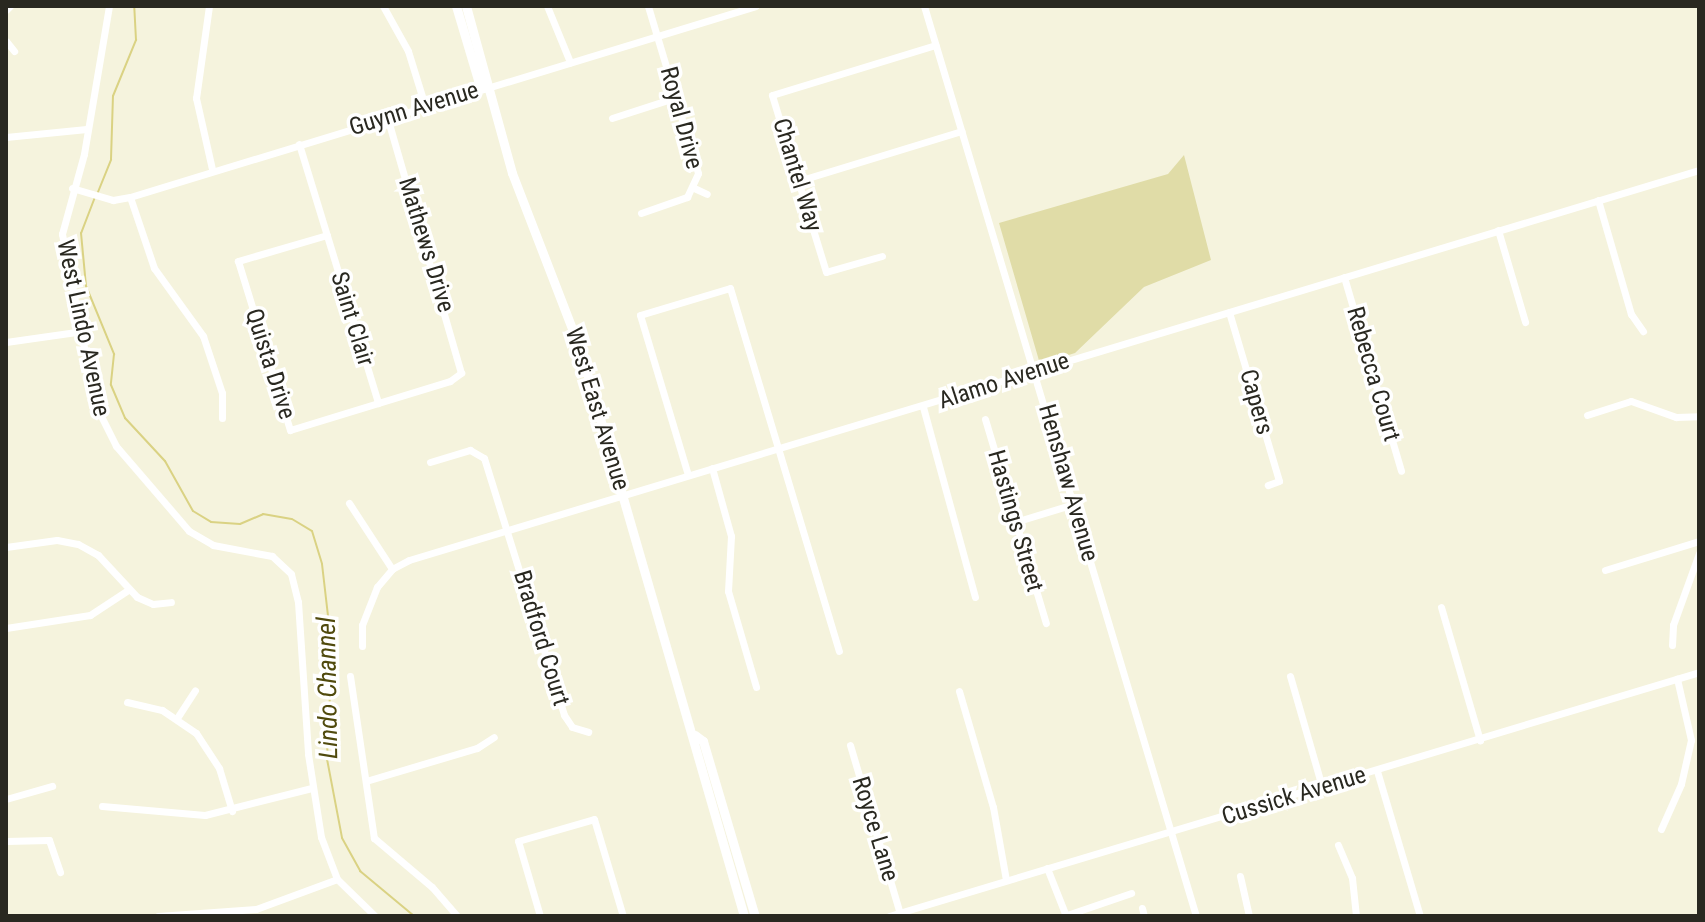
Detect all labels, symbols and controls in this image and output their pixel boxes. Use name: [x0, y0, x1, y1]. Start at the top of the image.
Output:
street label: Royal Drive: [654, 64, 708, 172]
street label: Guynn Avenue: [346, 76, 482, 142]
street label: Chantel Way: [766, 115, 828, 235]
street label: Mathews Drive: [392, 174, 460, 316]
street label: West Lindo Avenue: [50, 237, 116, 419]
street label: Saint Clair: [324, 268, 380, 370]
street label: Rebecca Court: [1340, 303, 1406, 445]
street label: Quista Drive: [239, 305, 301, 423]
street label: West East Avenue: [559, 324, 635, 494]
street label: Alamo Avenue: [935, 346, 1073, 416]
street label: Capers: [1233, 366, 1279, 438]
street label: Henshaw Avenue: [1032, 401, 1104, 565]
street label: Hastings Street: [981, 447, 1049, 595]
street label: Bradford Court: [507, 567, 575, 709]
water label: Lindo Channel: [311, 617, 345, 759]
street label: Cussick Avenue: [1218, 760, 1370, 832]
street label: Royce Lane: [845, 773, 905, 885]

